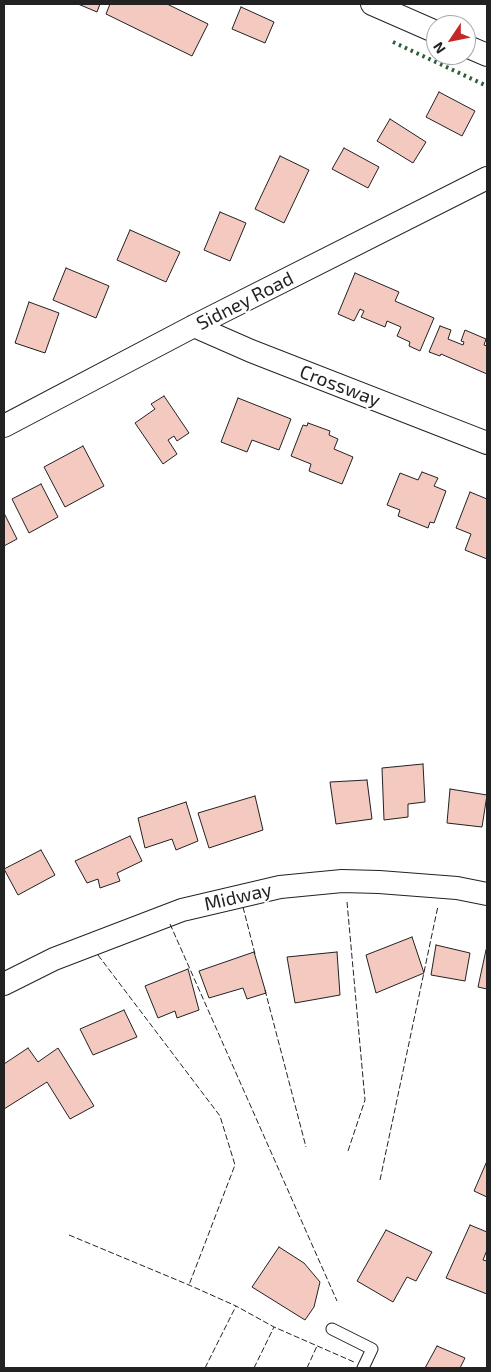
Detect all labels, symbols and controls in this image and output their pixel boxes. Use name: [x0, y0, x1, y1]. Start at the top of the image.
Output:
north arrow: [426, 15, 476, 65]
text: N: [429, 39, 449, 57]
street label: Sidney Road: [193, 267, 297, 335]
street label: Crossway: [297, 360, 383, 412]
street label: Midway: [202, 878, 274, 916]

